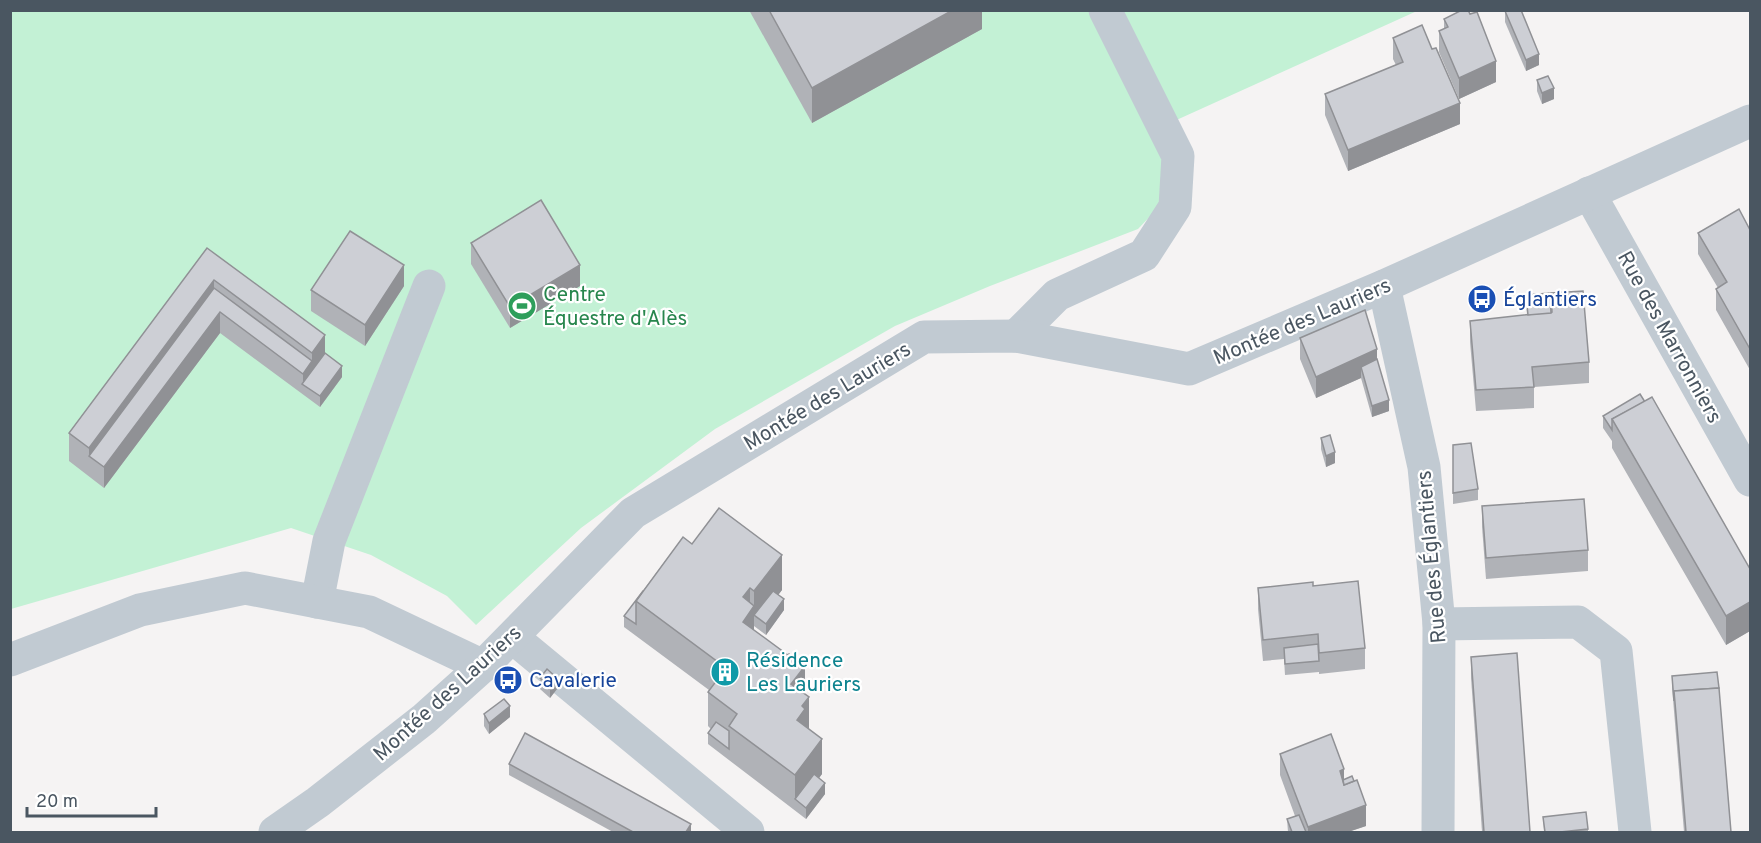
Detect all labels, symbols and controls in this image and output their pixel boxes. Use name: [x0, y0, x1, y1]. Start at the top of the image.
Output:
street label: Rue des Marronniers: [1610, 247, 1727, 429]
street label: Montée des Lauriers: [1210, 273, 1396, 372]
place label: Centre Équestre d'Alès: [543, 282, 687, 333]
bus stop icon: Églantiers: [1466, 283, 1498, 315]
place label: Églantiers: [1503, 286, 1597, 314]
sports icon: Centre Équestre d'Alès: [506, 290, 538, 322]
street label: Montée des Lauriers: [739, 337, 916, 458]
street label: Rue des Églantiers: [1410, 469, 1454, 645]
street label: Montée des Lauriers: [368, 620, 528, 768]
place label: Résidence Les Lauriers: [746, 648, 861, 699]
building icon: Résidence Les Lauriers: [709, 656, 741, 688]
bus stop icon: Cavalerie: [492, 664, 524, 696]
place label: Cavalerie: [529, 668, 617, 695]
scale bar: [27, 780, 156, 818]
text: 20 m: [36, 791, 78, 814]

